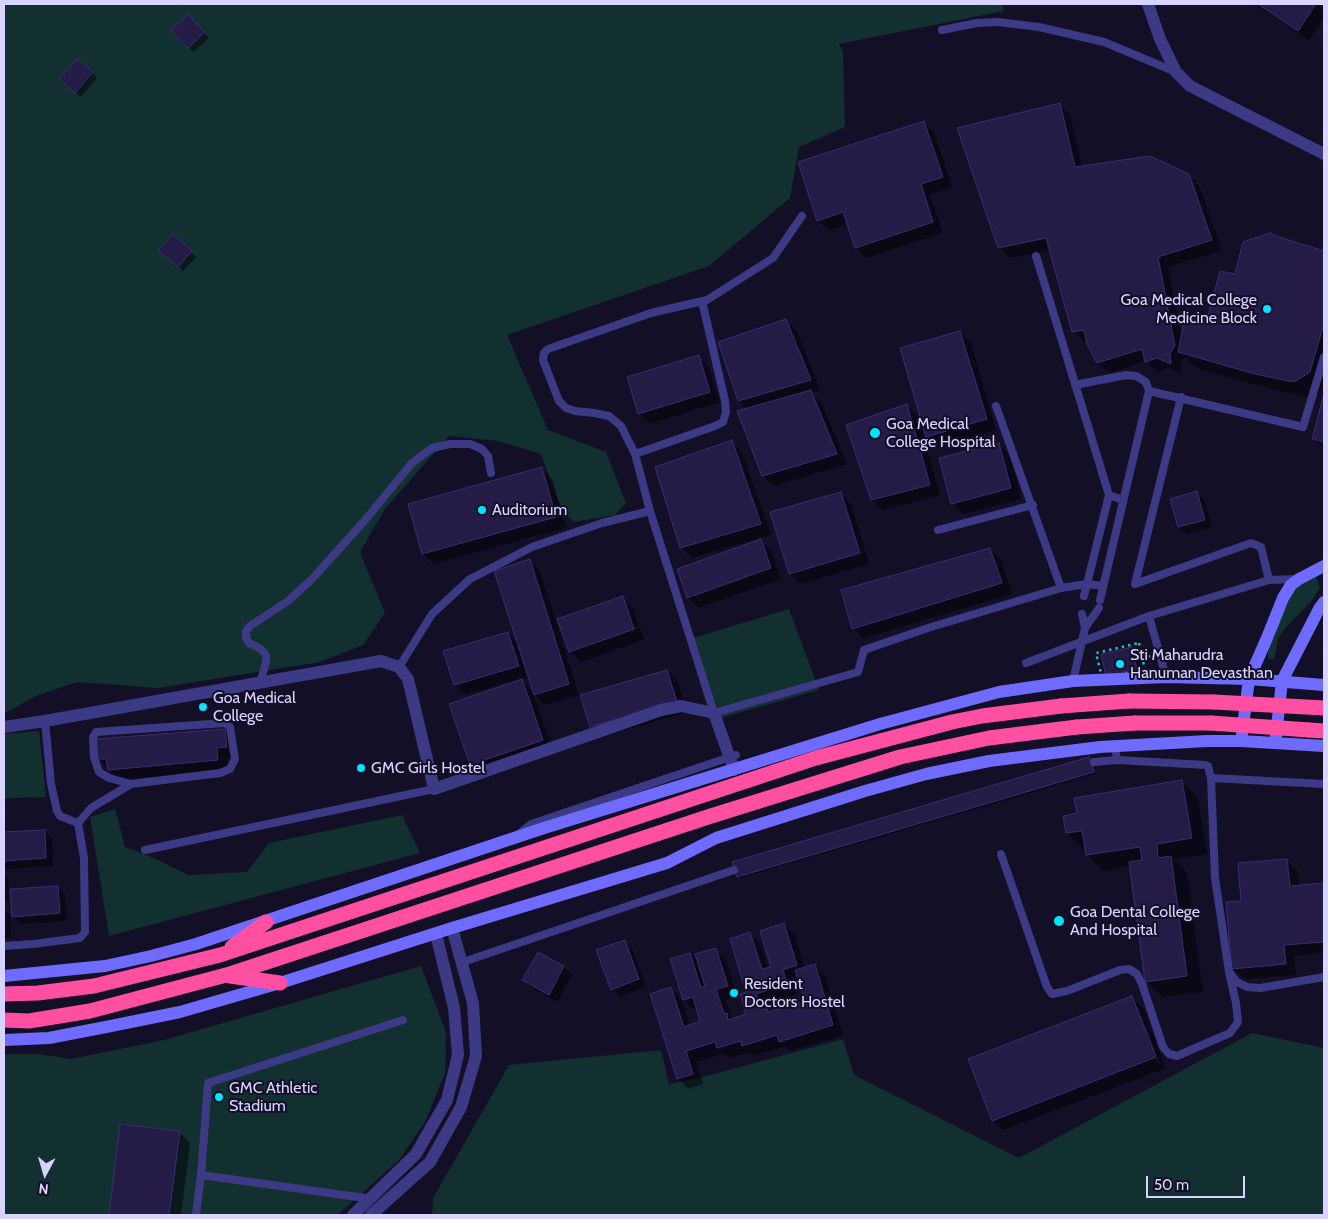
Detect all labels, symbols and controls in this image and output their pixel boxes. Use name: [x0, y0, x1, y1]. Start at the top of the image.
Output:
place label: Goa Medical College Medicine Block: [1120, 290, 1257, 328]
marker: Goa Medical College Medicine Block: [1261, 303, 1273, 315]
place label: Goa Medical College Hospital: [886, 414, 996, 452]
marker: Goa Medical College Hospital: [868, 426, 882, 440]
place label: Auditorium: [492, 500, 567, 520]
marker: Auditorium: [476, 504, 488, 516]
place label: Sti Maharudra Hanuman Devasthan: [1130, 645, 1273, 683]
marker: Sti Maharudra Hanuman Devasthan: [1114, 658, 1126, 670]
place label: Goa Medical College: [213, 688, 296, 726]
marker: Goa Medical College: [197, 701, 209, 713]
place label: GMC Girls Hostel: [371, 758, 485, 778]
marker: GMC Girls Hostel: [355, 762, 367, 774]
place label: Goa Dental College And Hospital: [1070, 902, 1200, 940]
marker: Goa Dental College And Hospital: [1052, 914, 1066, 928]
place label: Resident Doctors Hostel: [744, 974, 845, 1012]
marker: Resident Doctors Hostel: [728, 987, 740, 999]
place label: GMC Athletic Stadium: [229, 1078, 318, 1116]
marker: GMC Athletic Stadium: [213, 1091, 225, 1103]
north arrow: [20, 1149, 70, 1199]
scale bar: [1148, 1166, 1247, 1198]
text: 50 m: [1154, 1176, 1189, 1194]
text: N: [38, 1179, 49, 1198]

